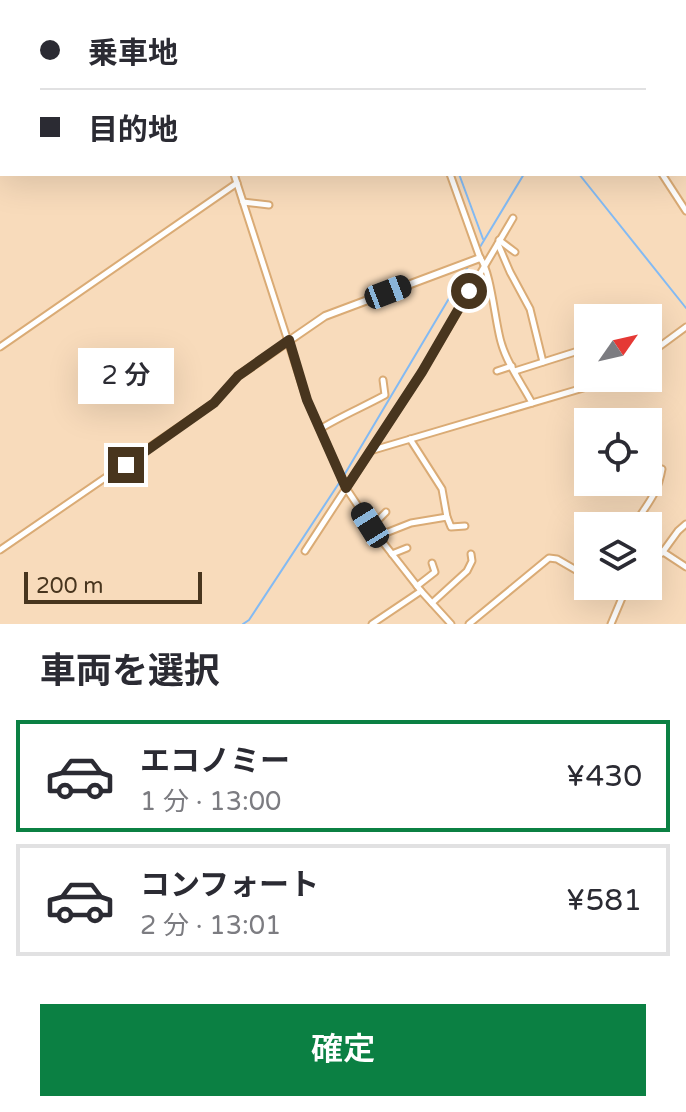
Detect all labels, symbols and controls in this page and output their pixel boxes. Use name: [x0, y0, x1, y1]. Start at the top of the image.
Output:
text: 乗車地: [88, 35, 178, 72]
text: 目的地: [88, 112, 178, 149]
car: [361, 272, 415, 312]
route start: [451, 273, 487, 309]
north arrow: [574, 304, 662, 392]
map controls: [574, 304, 662, 600]
callout: 2 分: [78, 349, 174, 405]
text: 2 分: [101, 360, 151, 391]
button: locate: [574, 408, 662, 496]
route end: [108, 447, 144, 483]
car: [347, 498, 393, 552]
button: layers: [574, 512, 662, 600]
scale bar: [24, 568, 202, 604]
text: 200 m: [36, 573, 103, 599]
text: 車両を選択: [40, 650, 220, 693]
icon: car: [44, 740, 116, 812]
text: エコノミー: [140, 743, 290, 780]
text: ¥430: [566, 758, 642, 795]
text: 1 分 · 13:00: [140, 786, 281, 817]
icon: car: [44, 864, 116, 936]
text: コンフォート: [140, 867, 319, 904]
text: ¥581: [566, 882, 642, 919]
text: 2 分 · 13:01: [140, 910, 281, 941]
button: 確定: [40, 1004, 646, 1096]

